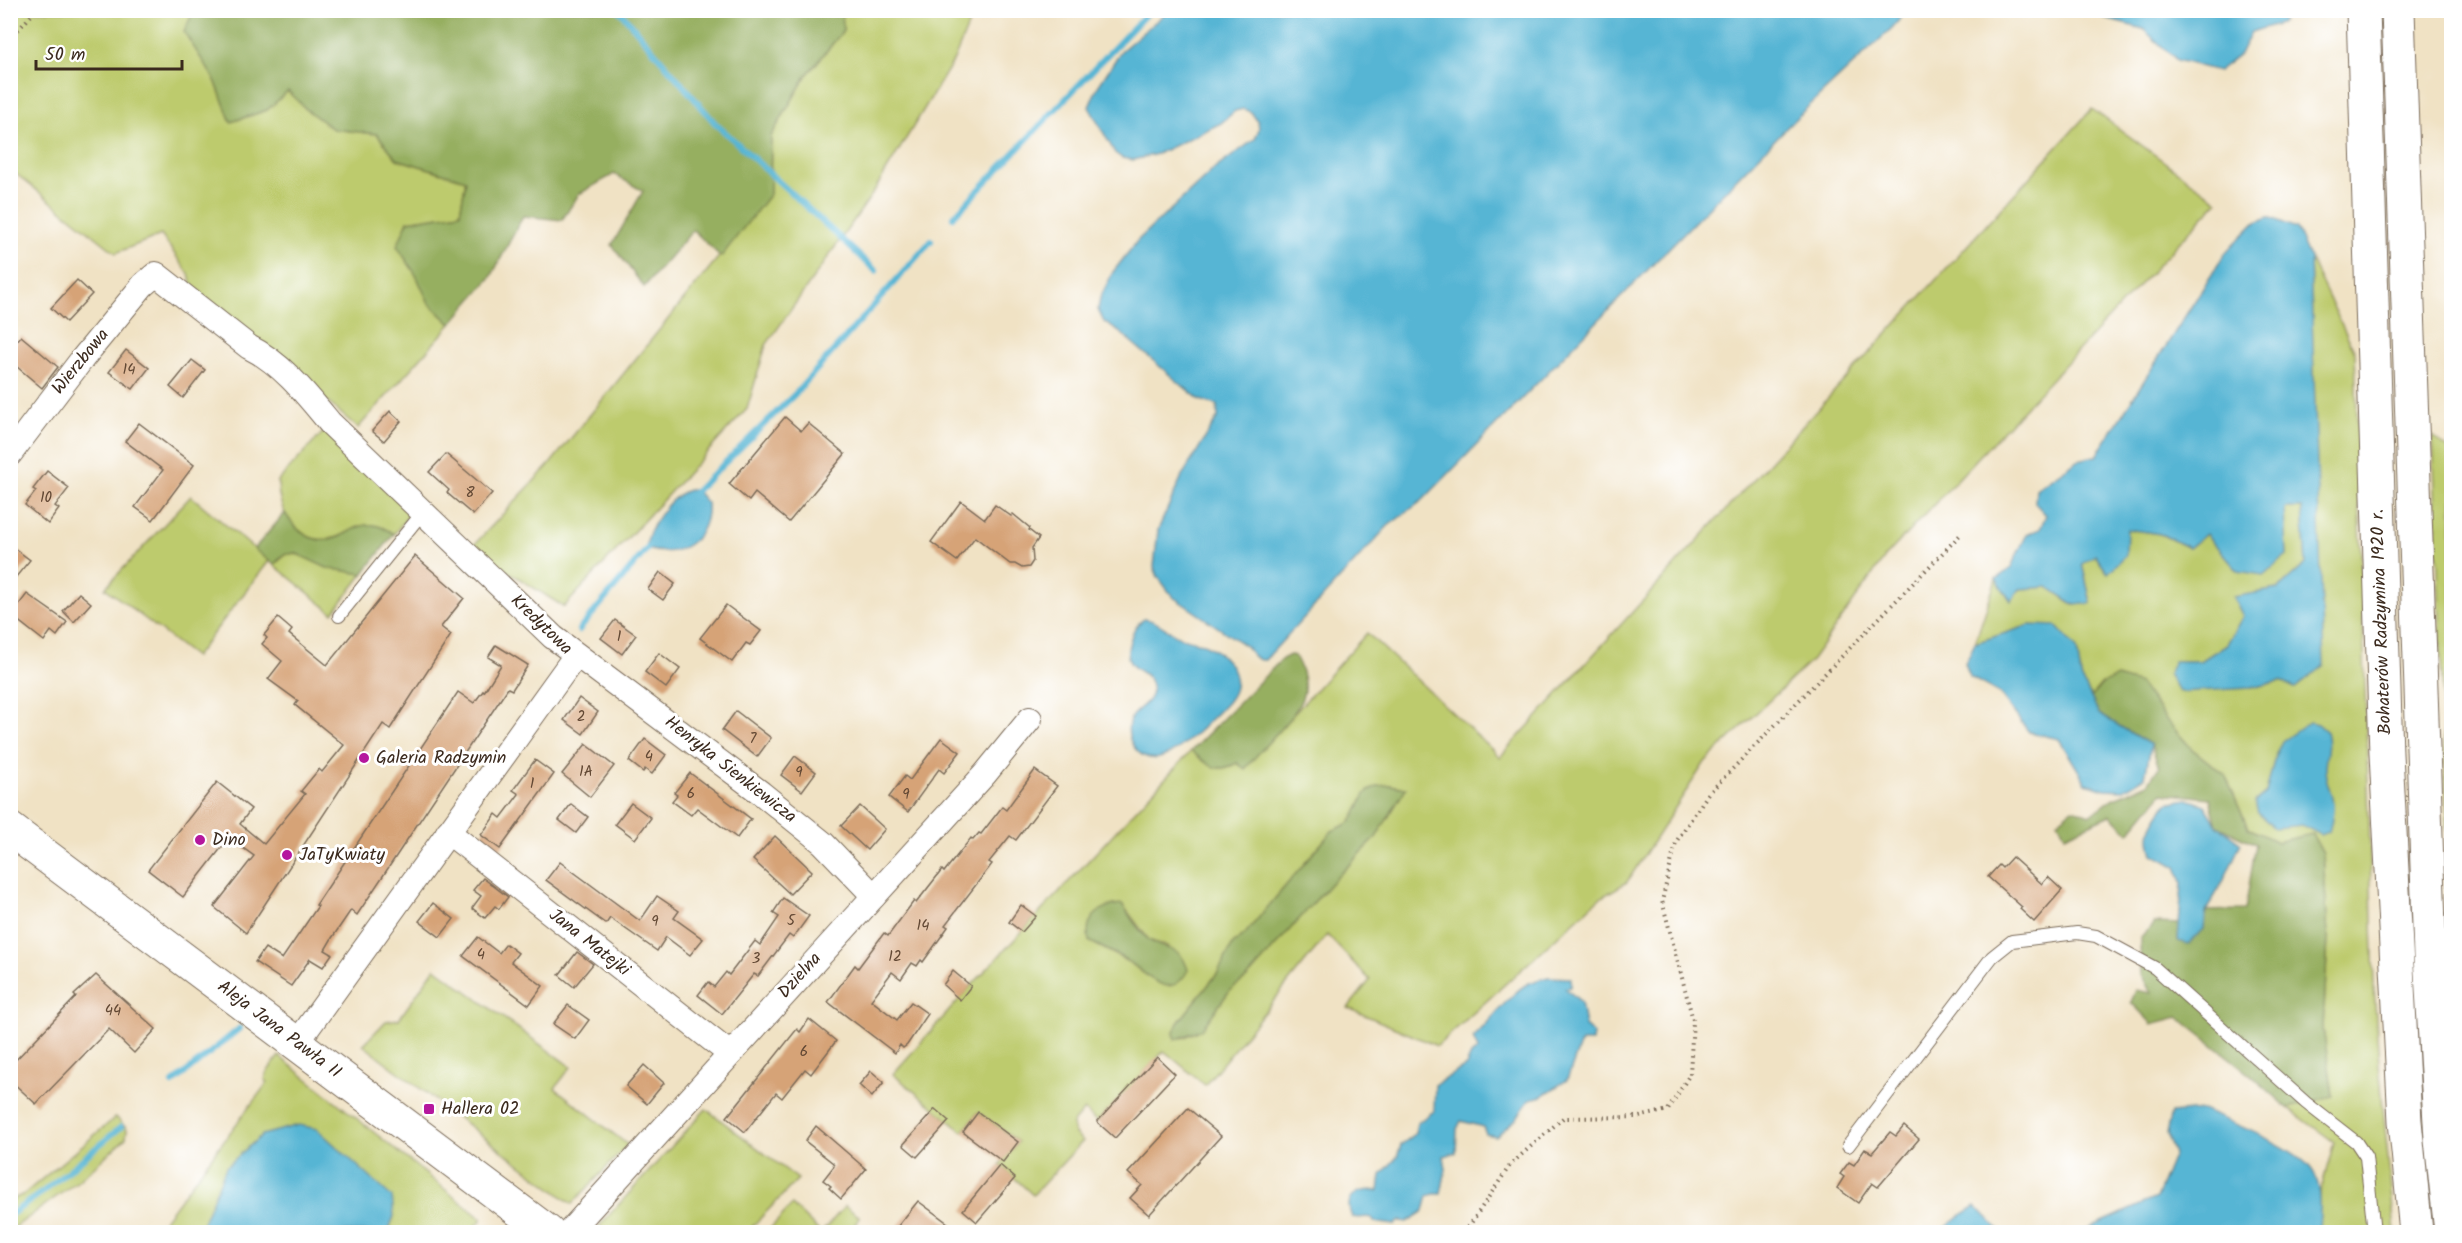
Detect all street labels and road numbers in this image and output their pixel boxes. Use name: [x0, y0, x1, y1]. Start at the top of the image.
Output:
street label: Wierzbowa: [45, 322, 117, 402]
street label: Bohaterów Radzymina 1920 r.: [2364, 509, 2400, 735]
street label: Kredytowa: [503, 588, 579, 662]
street label: Henryka Sienkiewicza: [657, 709, 803, 831]
street label: Jana Matejki: [542, 902, 637, 985]
street label: Dzielna: [771, 946, 829, 1006]
street label: Aleja Jana Pawła II: [211, 973, 347, 1087]

